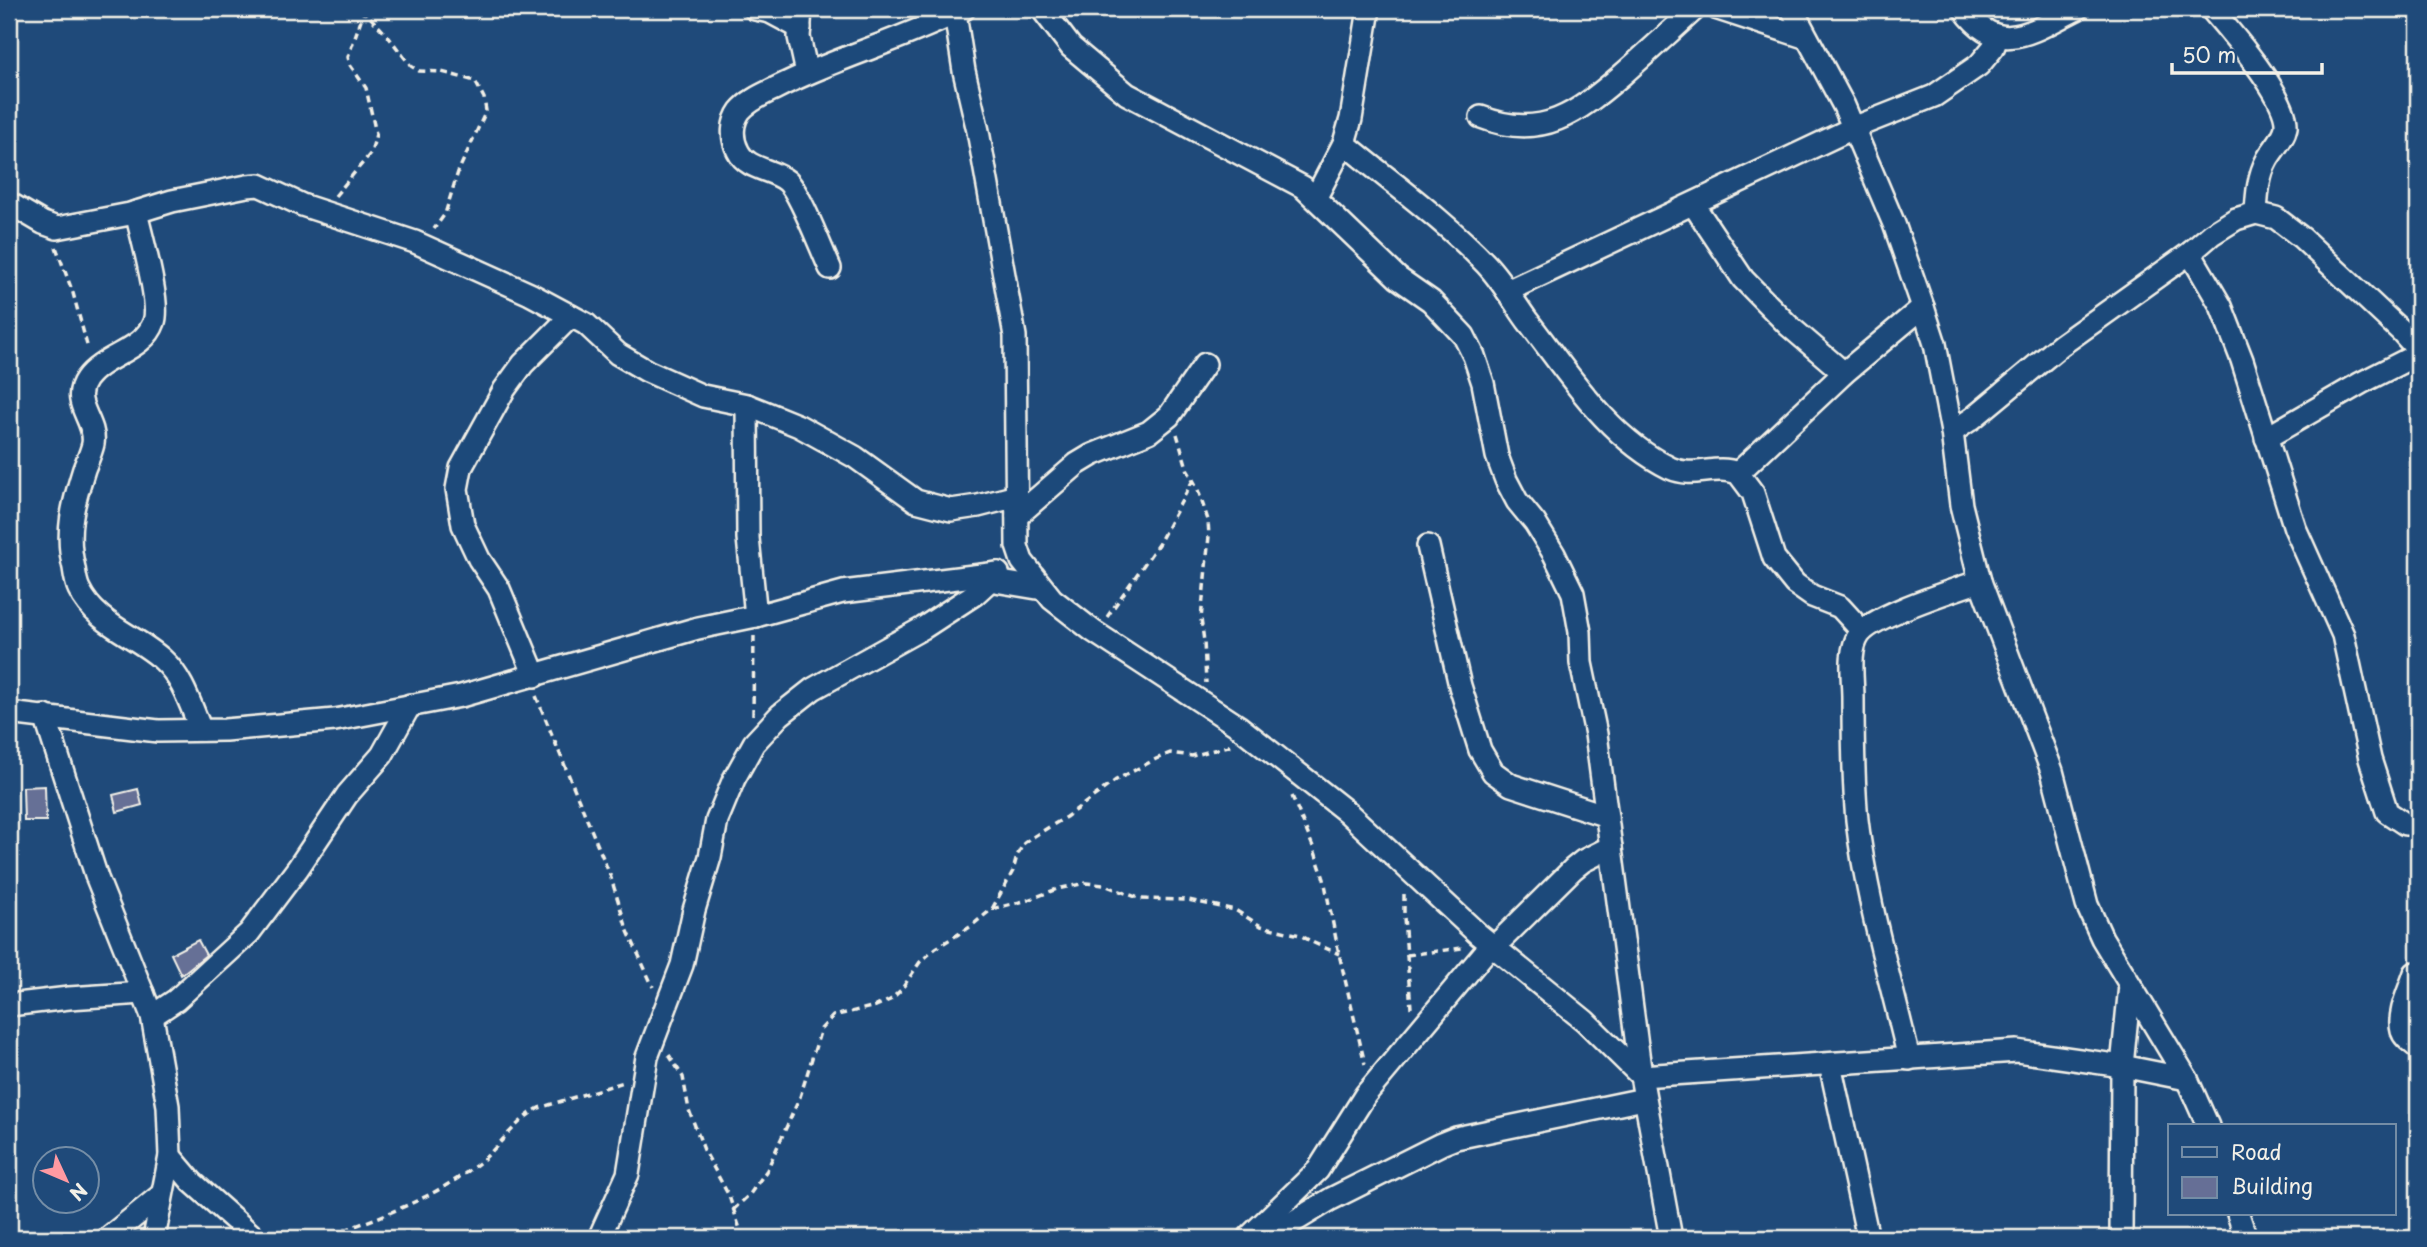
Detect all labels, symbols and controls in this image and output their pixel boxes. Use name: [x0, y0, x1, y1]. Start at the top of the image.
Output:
scale bar: [2172, 32, 2322, 76]
text: 50 m: [2182, 38, 2236, 70]
legend: [2168, 1124, 2396, 1216]
text: Road: [2231, 1135, 2282, 1167]
north arrow: [32, 1146, 102, 1216]
text: Building: [2231, 1169, 2313, 1201]
text: N: [64, 1177, 94, 1208]

